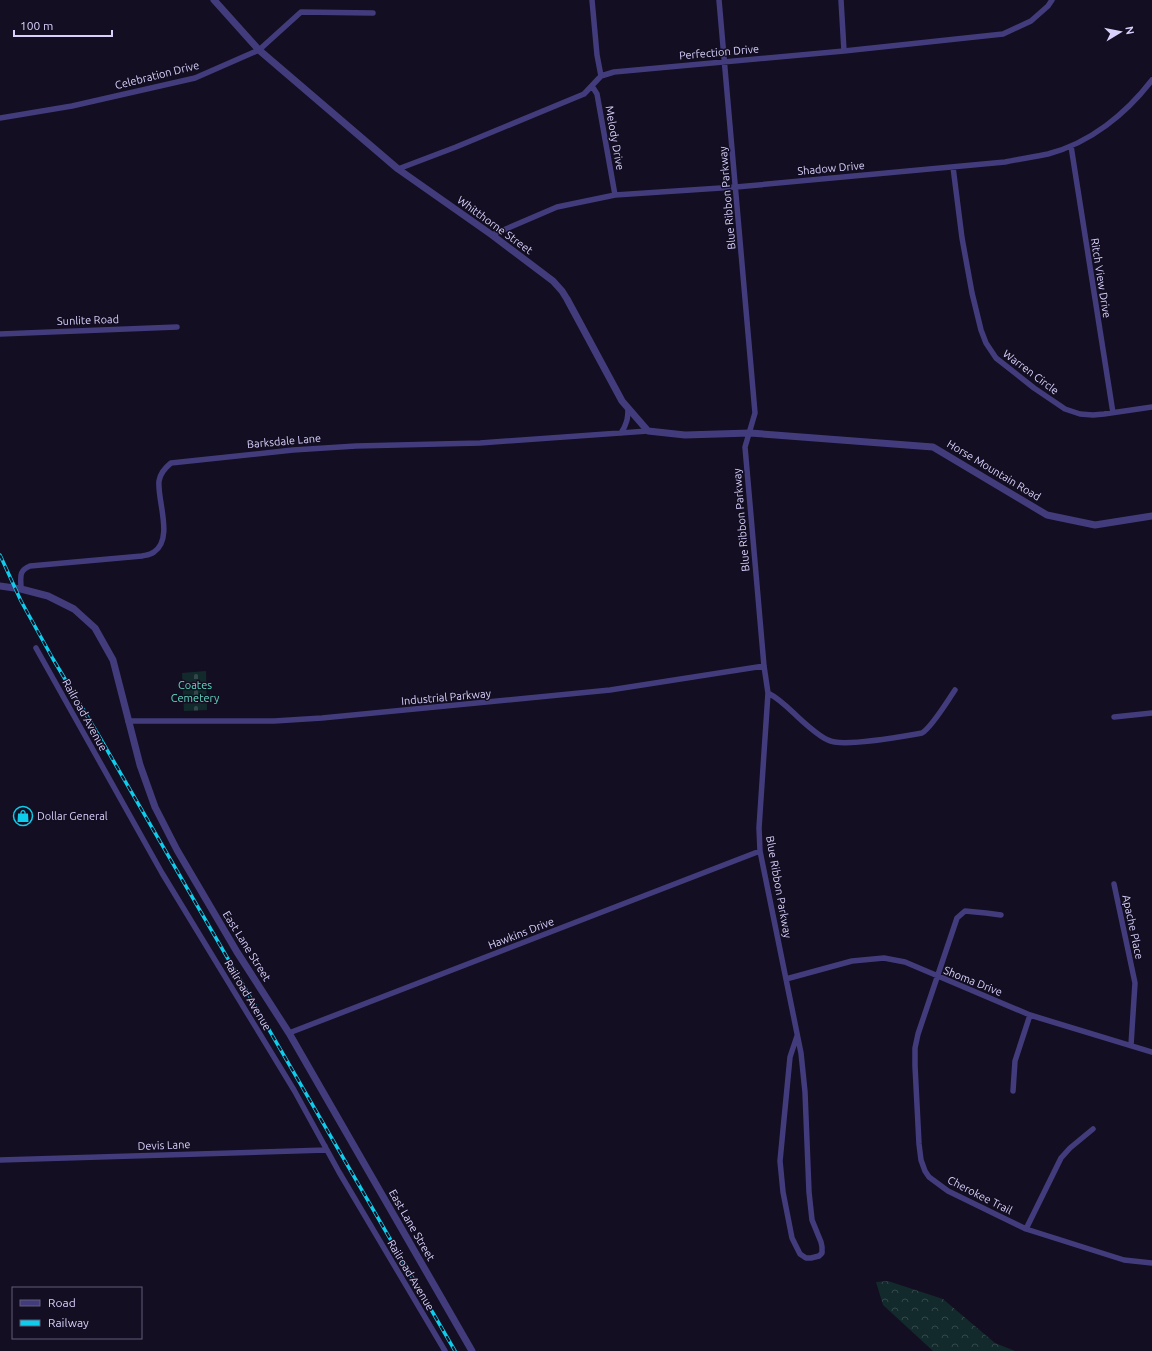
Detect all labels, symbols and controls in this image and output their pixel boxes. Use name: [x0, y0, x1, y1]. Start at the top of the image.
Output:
scale bar: [14, 12, 112, 38]
north arrow: [1100, 12, 1140, 52]
text: 100 m: [20, 19, 53, 32]
text: N: [1123, 25, 1136, 35]
street label: Perfection Drive: [679, 43, 759, 61]
street label: Celebration Drive: [114, 59, 200, 91]
street label: Melody Drive: [603, 105, 627, 171]
street label: Blue Ribbon Parkway: [716, 145, 737, 250]
street label: Shadow Drive: [797, 159, 865, 177]
street label: Whitthorne Street: [455, 194, 536, 257]
street label: Ritch View Drive: [1089, 237, 1113, 319]
street label: Sunlite Road: [57, 313, 119, 327]
street label: Warren Circle: [1001, 347, 1061, 397]
street label: Barksdale Lane: [246, 432, 322, 450]
street label: Horse Mountain Road: [945, 437, 1043, 503]
street label: Blue Ribbon Parkway: [730, 467, 751, 572]
street label: Railroad Avenue: [60, 677, 110, 753]
park label: Coates Cemetery: [171, 679, 220, 704]
street label: Industrial Parkway: [401, 687, 492, 707]
shop icon: Dollar General: [12, 805, 34, 827]
place label: Dollar General: [37, 810, 108, 822]
street label: Blue Ribbon Parkway: [764, 835, 794, 940]
street label: Apache Place: [1120, 894, 1146, 960]
street label: East Lane Street: [221, 909, 274, 984]
street label: Hawkins Drive: [486, 915, 556, 951]
street label: Railroad Avenue: [222, 957, 274, 1033]
street label: Shoma Drive: [942, 964, 1004, 998]
street label: Devis Lane: [137, 1138, 191, 1152]
street label: Cherokee Trail: [946, 1174, 1014, 1216]
street label: East Lane Street: [387, 1187, 438, 1263]
street label: Railroad Avenue: [385, 1237, 437, 1313]
legend: [12, 1287, 142, 1339]
text: Road: [48, 1296, 76, 1309]
text: Railway: [48, 1316, 89, 1329]

